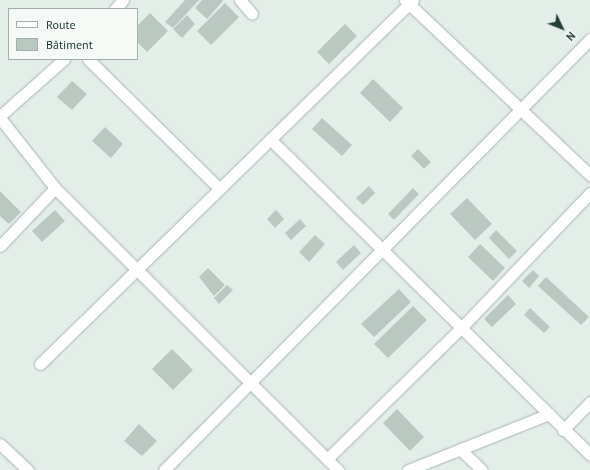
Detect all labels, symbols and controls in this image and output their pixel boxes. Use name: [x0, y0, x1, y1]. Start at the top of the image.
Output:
legend: [8, 8, 138, 60]
north arrow: [542, 8, 582, 48]
text: Route: [46, 17, 76, 32]
text: N: [563, 29, 578, 44]
text: Bâtiment: [46, 37, 93, 52]

